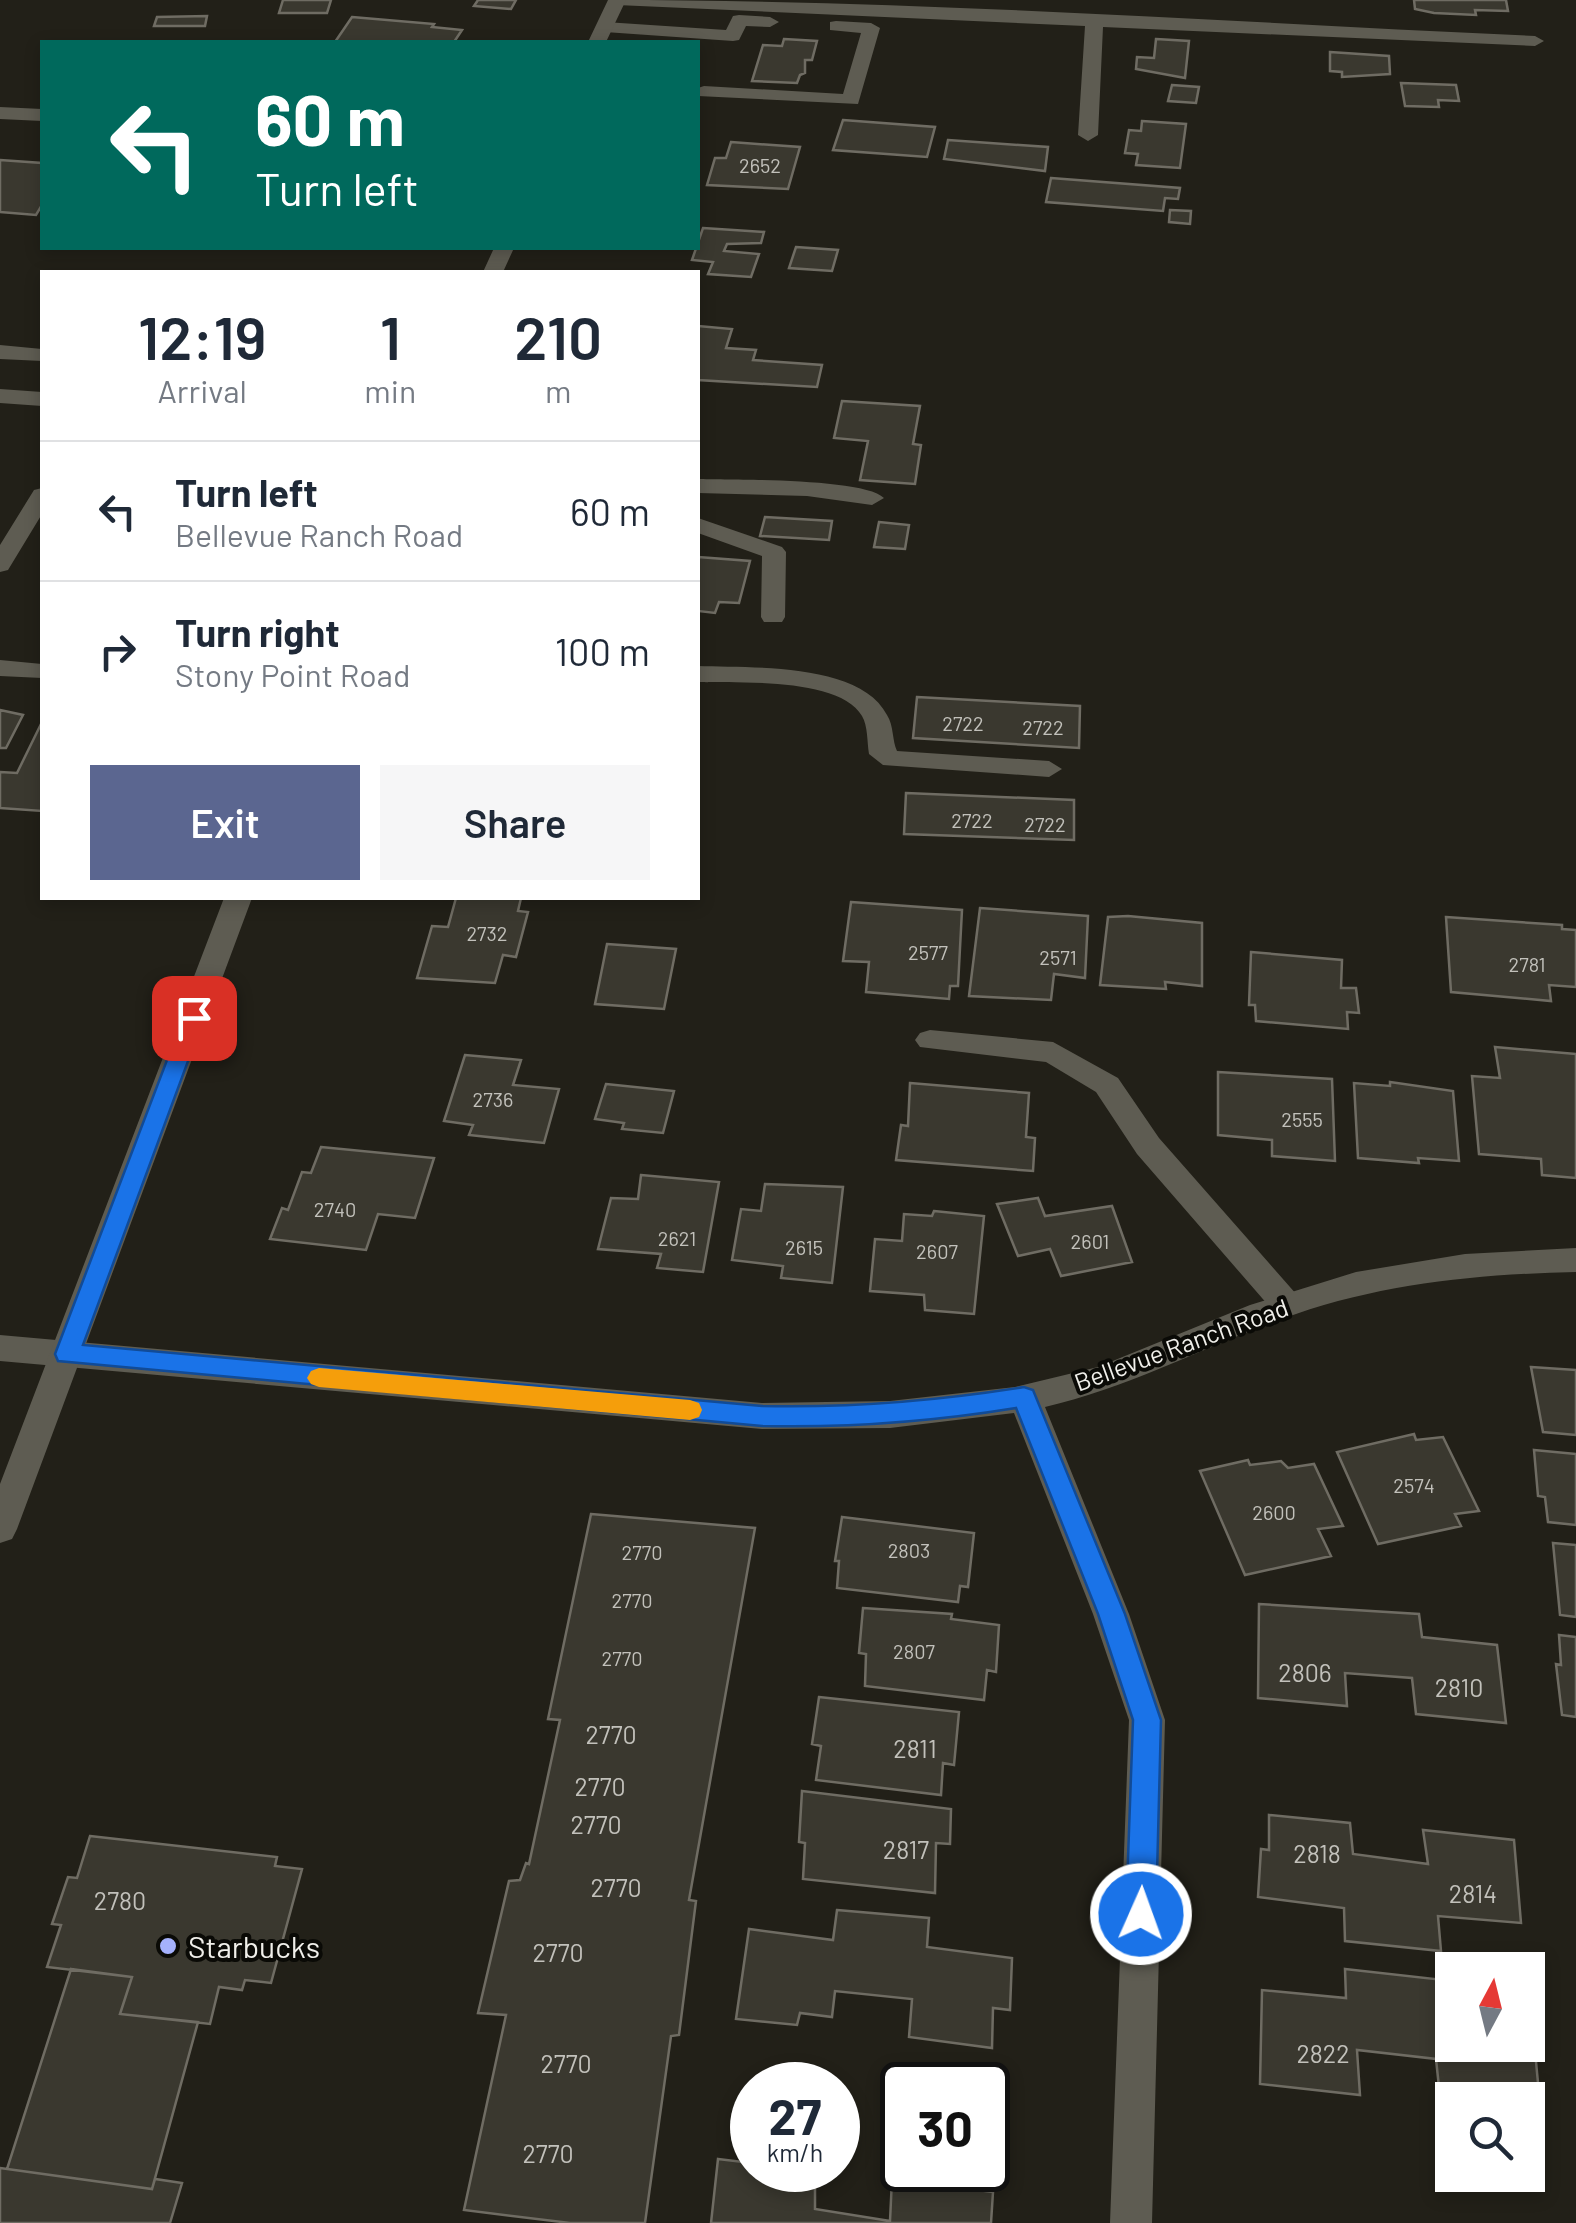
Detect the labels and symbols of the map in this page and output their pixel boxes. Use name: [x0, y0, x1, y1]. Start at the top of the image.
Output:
house number: 2652: [739, 153, 781, 177]
house number: 2722: [942, 711, 984, 735]
house number: 2722: [1022, 715, 1064, 739]
house number: 2722: [951, 808, 993, 832]
house number: 2722: [1024, 812, 1066, 836]
house number: 2732: [466, 921, 508, 945]
house number: 2577: [908, 940, 948, 964]
house number: 2571: [1039, 945, 1077, 969]
house number: 2781: [1508, 952, 1546, 976]
pin: [152, 976, 237, 1061]
house number: 2736: [473, 1087, 513, 1111]
house number: 2555: [1281, 1107, 1323, 1131]
house number: 2740: [314, 1197, 356, 1221]
house number: 2621: [658, 1226, 696, 1250]
house number: 2601: [1071, 1229, 1109, 1253]
house number: 2615: [785, 1235, 823, 1259]
house number: 2607: [916, 1239, 958, 1263]
street label: Bellevue Ranch Road: [1070, 1291, 1292, 1397]
house number: 2574: [1393, 1473, 1435, 1497]
house number: 2600: [1252, 1500, 1296, 1524]
house number: 2803: [888, 1538, 930, 1562]
house number: 2770: [622, 1540, 662, 1564]
house number: 2770: [612, 1588, 652, 1612]
house number: 2807: [893, 1639, 935, 1663]
house number: 2770: [602, 1646, 642, 1670]
house number: 2806: [1278, 1657, 1332, 1687]
house number: 2810: [1435, 1672, 1483, 1702]
house number: 2770: [585, 1719, 637, 1749]
house number: 2811: [893, 1733, 937, 1763]
house number: 2770: [574, 1771, 626, 1801]
house number: 2770: [570, 1809, 622, 1839]
house number: 2817: [883, 1834, 929, 1864]
house number: 2818: [1293, 1838, 1341, 1868]
position arrow: [1089, 1862, 1193, 1966]
house number: 2770: [590, 1872, 642, 1902]
house number: 2814: [1449, 1878, 1497, 1908]
house number: 2780: [94, 1885, 146, 1915]
place label: Starbucks: [188, 1928, 320, 1964]
marker: Starbucks: [157, 1935, 179, 1957]
house number: 2770: [532, 1937, 584, 1967]
north arrow: [1435, 1952, 1545, 2062]
house number: 2822: [1296, 2038, 1350, 2068]
house number: 2770: [540, 2048, 592, 2078]
speed limit sign: 30: [880, 2062, 1010, 2192]
house number: 2770: [522, 2138, 574, 2168]

